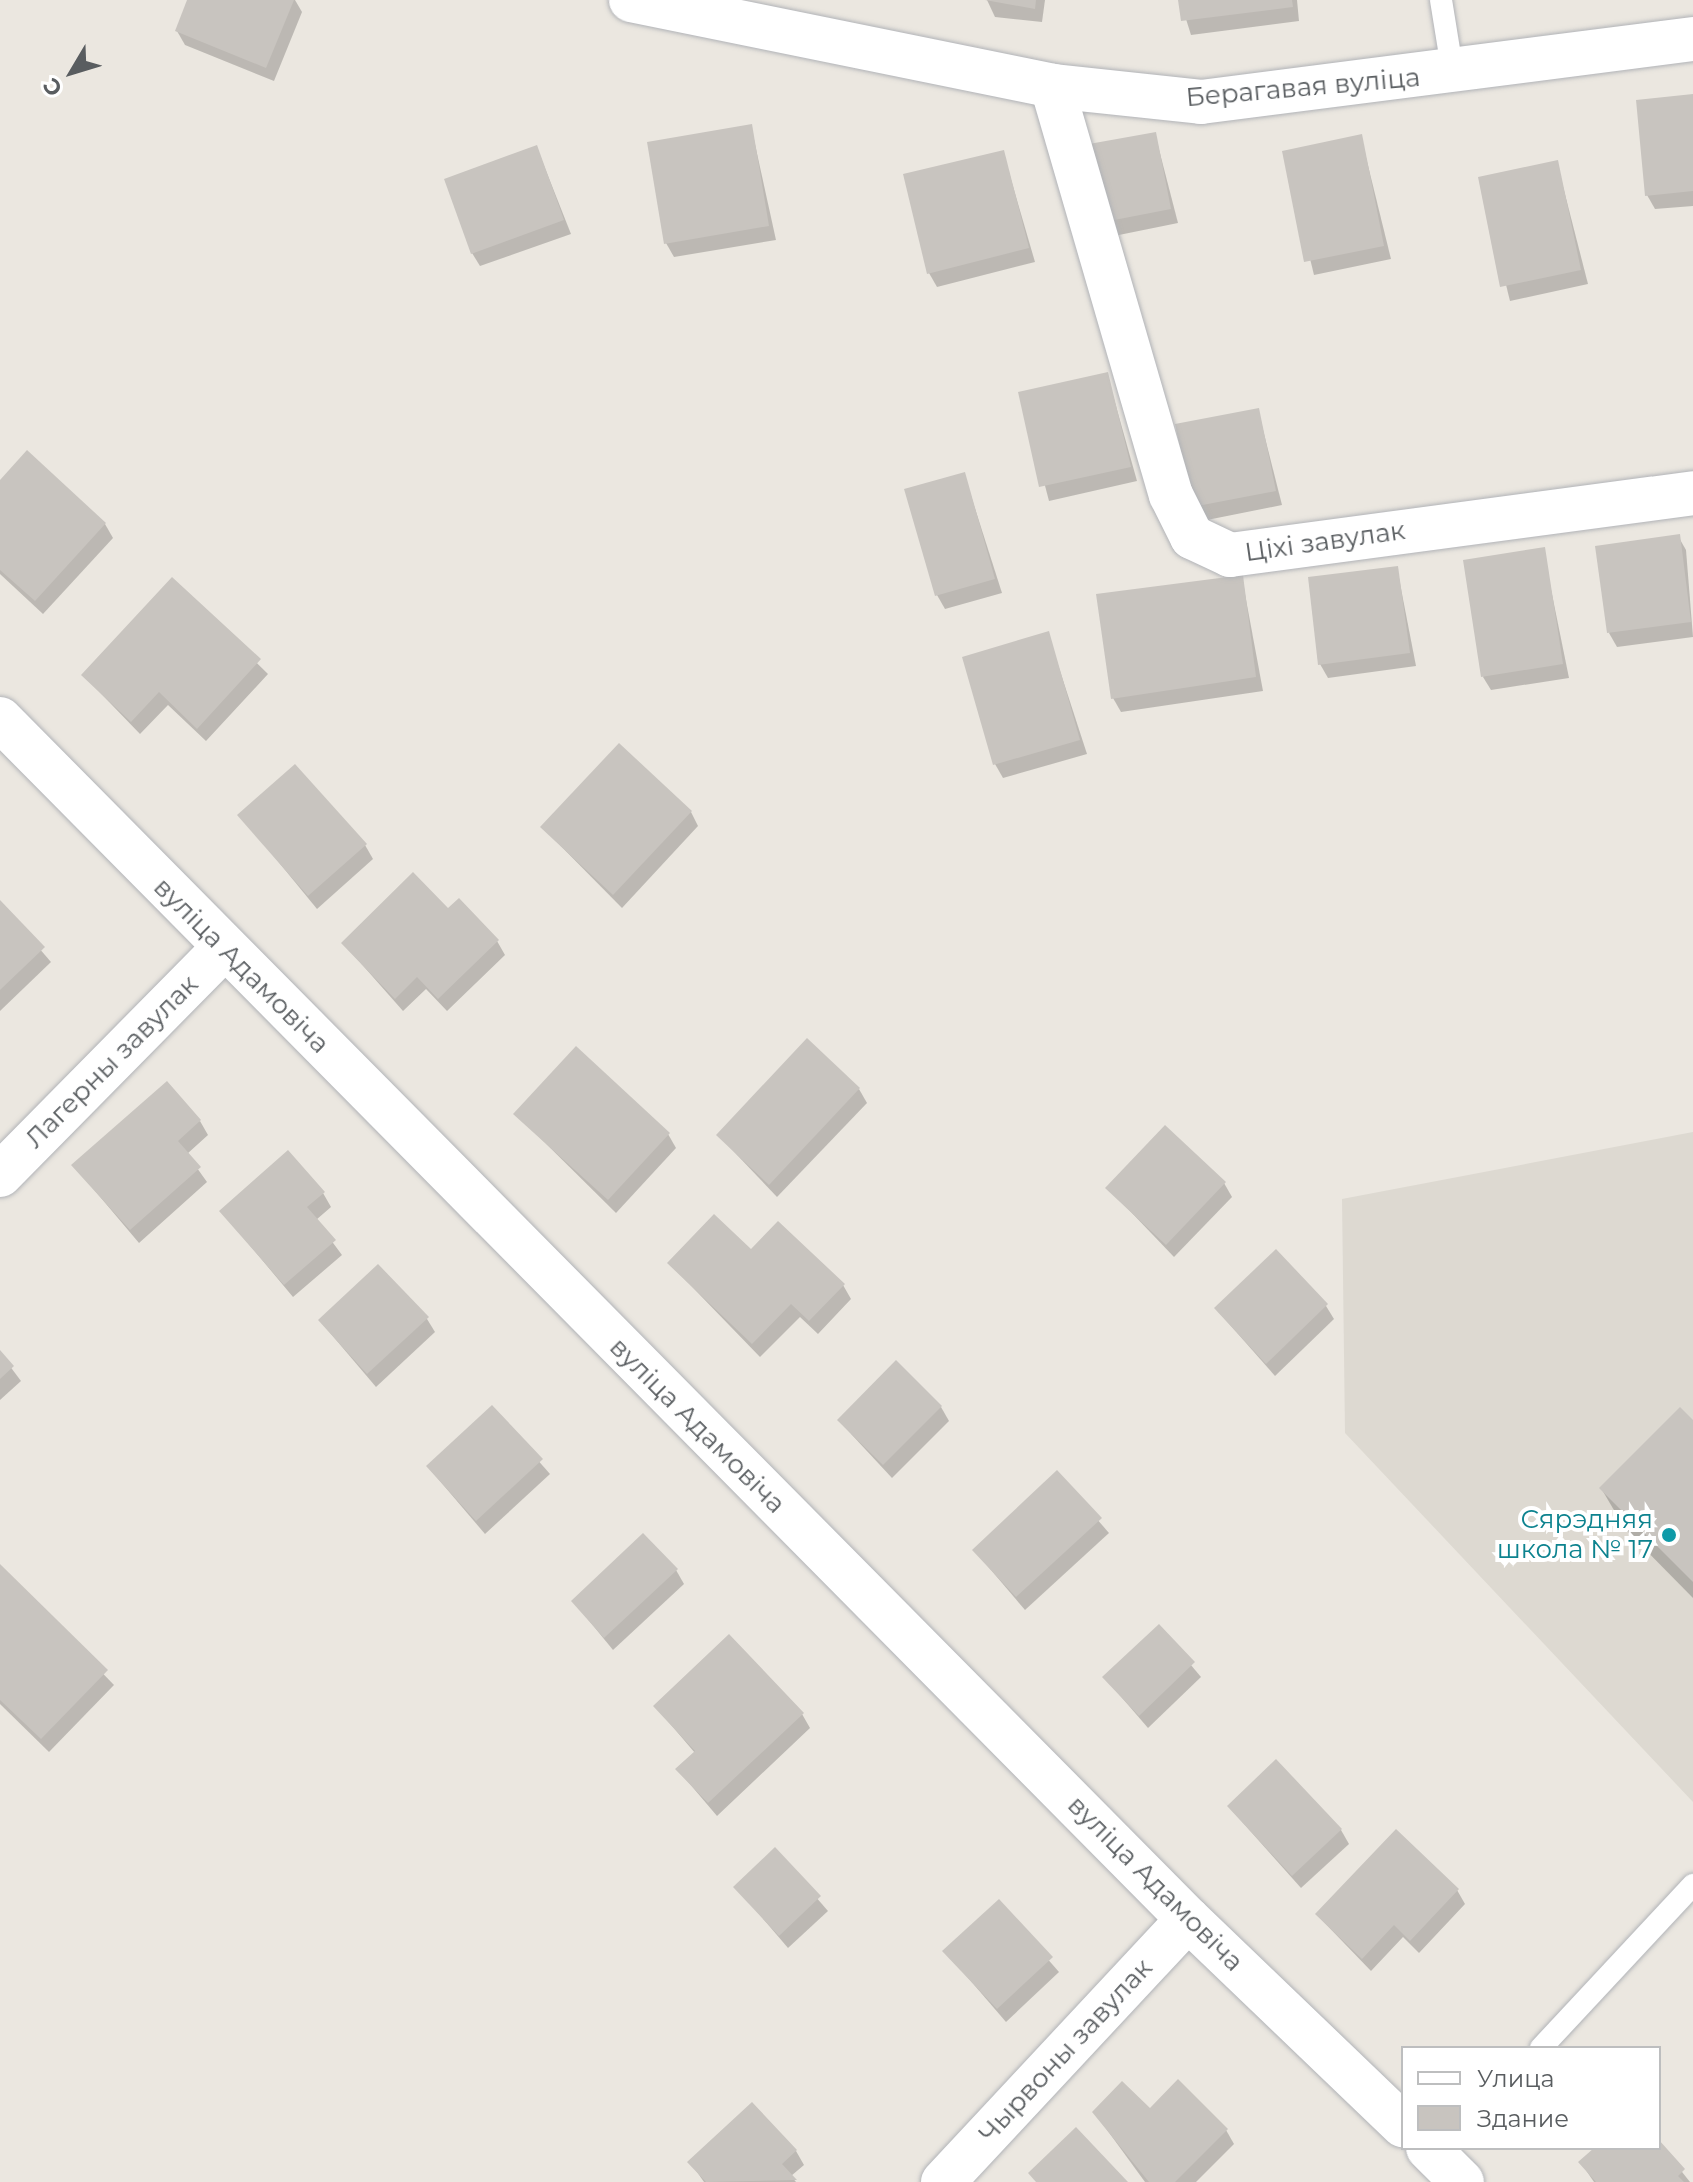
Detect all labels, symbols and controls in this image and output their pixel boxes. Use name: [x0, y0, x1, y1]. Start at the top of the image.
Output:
north arrow: [32, 32, 112, 112]
street label: Берагавая вуліца: [1185, 62, 1421, 114]
text: С: [37, 72, 68, 102]
street label: Ціхі завулак: [1243, 515, 1407, 569]
street label: вуліца Адамовіча: [147, 872, 335, 1060]
street label: Лагерны завулак: [19, 969, 205, 1155]
street label: вуліца Адамовіча: [603, 1332, 791, 1520]
place label: Сярэдняя школа № 17: [1497, 1504, 1653, 1566]
marker: Сярэдняя школа № 17: [1660, 1526, 1678, 1544]
street label: вуліца Адамовіча: [1061, 1790, 1249, 1978]
street label: Чырвоны завулак: [973, 1953, 1159, 2149]
legend: [1401, 2046, 1661, 2150]
text: Улица: [1477, 2064, 1555, 2093]
text: Здание: [1477, 2104, 1569, 2133]

